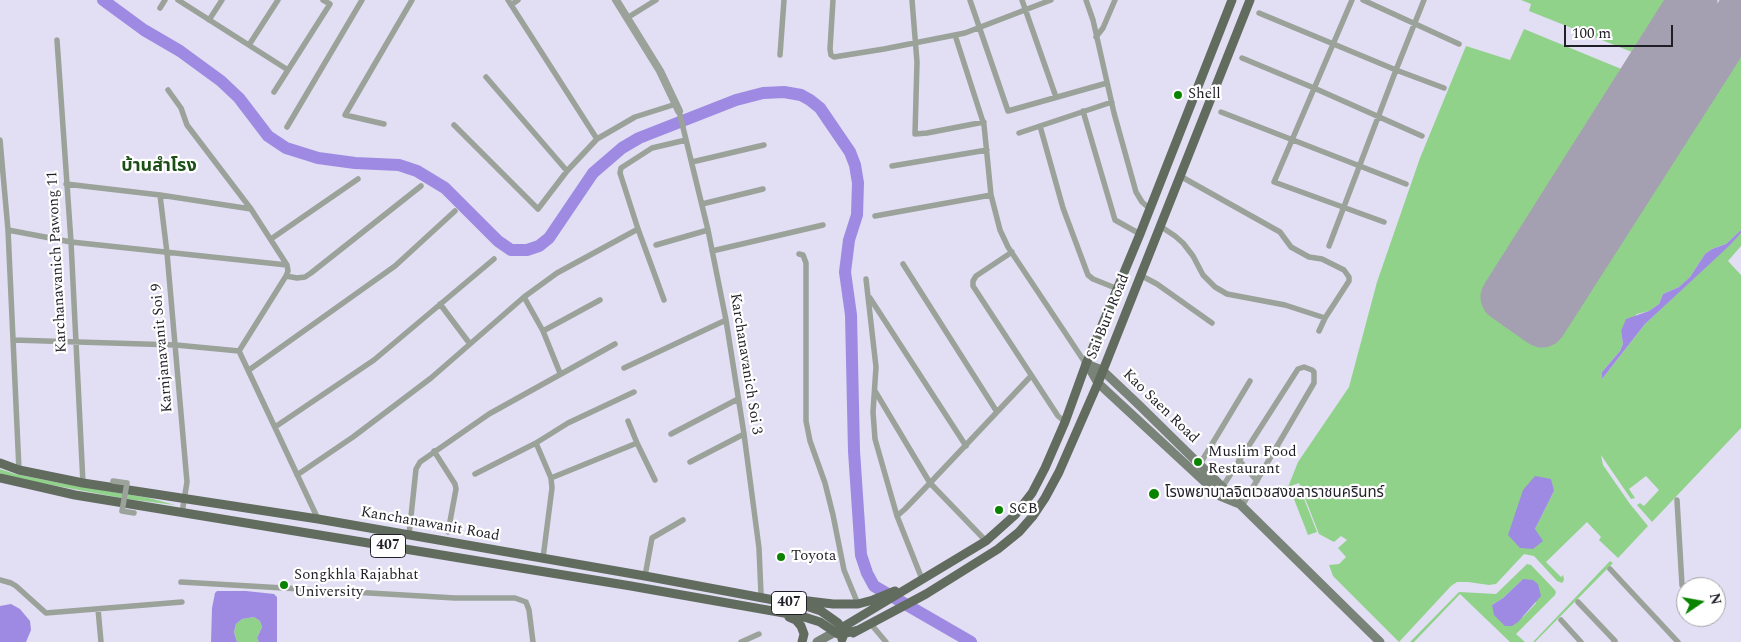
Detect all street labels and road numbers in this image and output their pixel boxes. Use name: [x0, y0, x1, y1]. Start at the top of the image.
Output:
street label: Karchanavanich Pawong 11: [44, 171, 72, 353]
street label: Sai Buri Road: [1084, 272, 1134, 362]
street label: Karnjanavanit Soi 9: [148, 283, 178, 413]
street label: Karchanavanich Soi 3: [725, 292, 765, 436]
street label: Kao Saen Road: [1118, 366, 1202, 448]
street label: Kanchanawanit Road: [359, 504, 501, 546]
road number: 407: [370, 534, 406, 558]
road number: 407: [772, 592, 806, 614]

